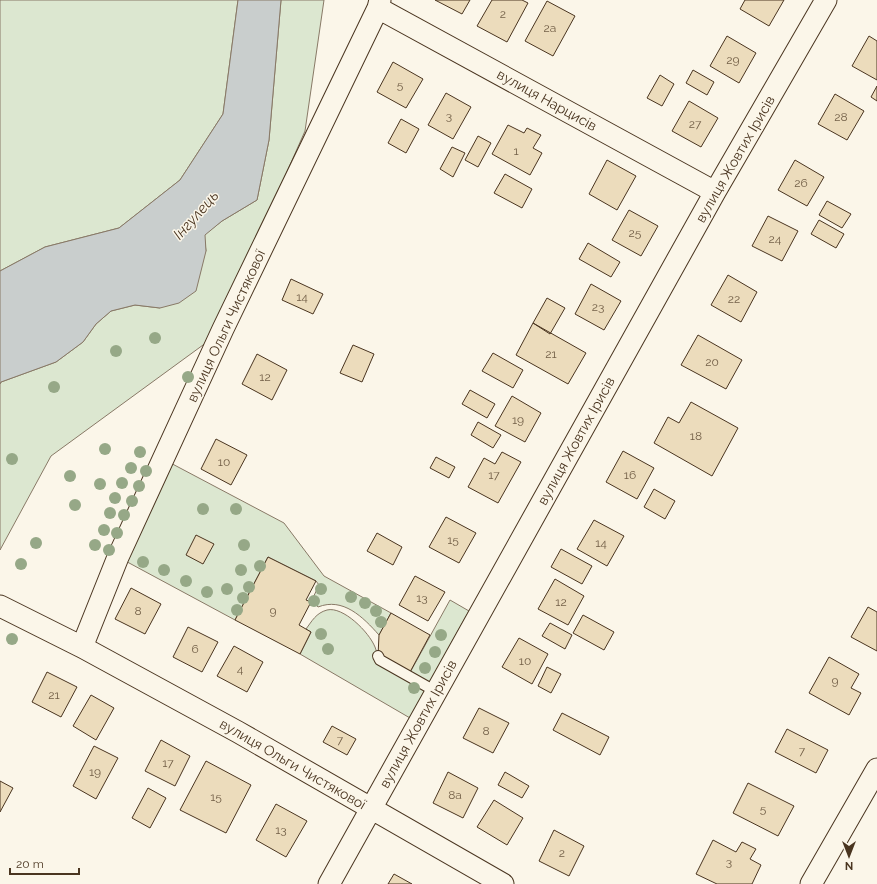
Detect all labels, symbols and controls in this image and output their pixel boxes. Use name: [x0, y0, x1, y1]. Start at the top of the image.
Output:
house number: 2: [500, 7, 506, 21]
house number: 2а: [544, 21, 556, 35]
house number: 29: [726, 53, 740, 67]
street label: вулиця Нарцисів: [494, 66, 600, 134]
house number: 5: [397, 78, 404, 92]
street label: вулиця Жовтих Ірисів: [692, 93, 778, 225]
house number: 3: [446, 109, 452, 123]
house number: 28: [834, 110, 848, 124]
house number: 27: [689, 117, 702, 131]
house number: 1: [513, 144, 519, 158]
house number: 26: [794, 176, 808, 190]
water label: Інгулець: [169, 187, 223, 243]
house number: 25: [629, 226, 642, 240]
house number: 24: [769, 232, 782, 246]
street label: вулиця Ольги Чистякової: [184, 247, 268, 405]
house number: 14: [296, 290, 308, 304]
house number: 22: [728, 292, 740, 306]
house number: 23: [592, 300, 604, 314]
house number: 21: [545, 347, 557, 361]
house number: 20: [705, 355, 719, 369]
house number: 12: [259, 370, 271, 384]
street label: вулиця Жовтих Ірисів: [534, 374, 618, 508]
house number: 19: [512, 413, 524, 427]
house number: 18: [690, 429, 702, 443]
house number: 10: [218, 455, 230, 469]
house number: 17: [488, 468, 500, 482]
house number: 16: [624, 468, 636, 482]
house number: 15: [447, 533, 459, 547]
house number: 14: [595, 536, 607, 550]
house number: 13: [416, 591, 428, 605]
house number: 12: [555, 595, 567, 609]
house number: 8: [134, 604, 142, 618]
house number: 9: [269, 604, 277, 618]
house number: 6: [191, 642, 199, 656]
house number: 10: [519, 654, 531, 668]
street label: вулиця Жовтих Ірисів: [376, 657, 460, 791]
house number: 4: [237, 662, 244, 676]
house number: 9: [831, 674, 839, 688]
house number: 21: [48, 688, 60, 702]
street label: вулиця Ольги Чистякової: [217, 716, 369, 812]
house number: 8: [482, 724, 490, 738]
house number: 7: [337, 733, 344, 747]
house number: 7: [799, 744, 806, 758]
house number: 17: [162, 756, 174, 770]
house number: 19: [89, 765, 101, 779]
house number: 8а: [448, 788, 462, 802]
house number: 15: [210, 790, 222, 804]
house number: 5: [760, 802, 767, 816]
house number: 13: [275, 823, 287, 837]
north arrow: [829, 836, 869, 876]
house number: 2: [559, 846, 565, 860]
scale bar: [10, 850, 79, 876]
house number: 3: [726, 855, 732, 869]
text: 20 m: [16, 857, 44, 871]
text: N: [845, 859, 853, 872]

